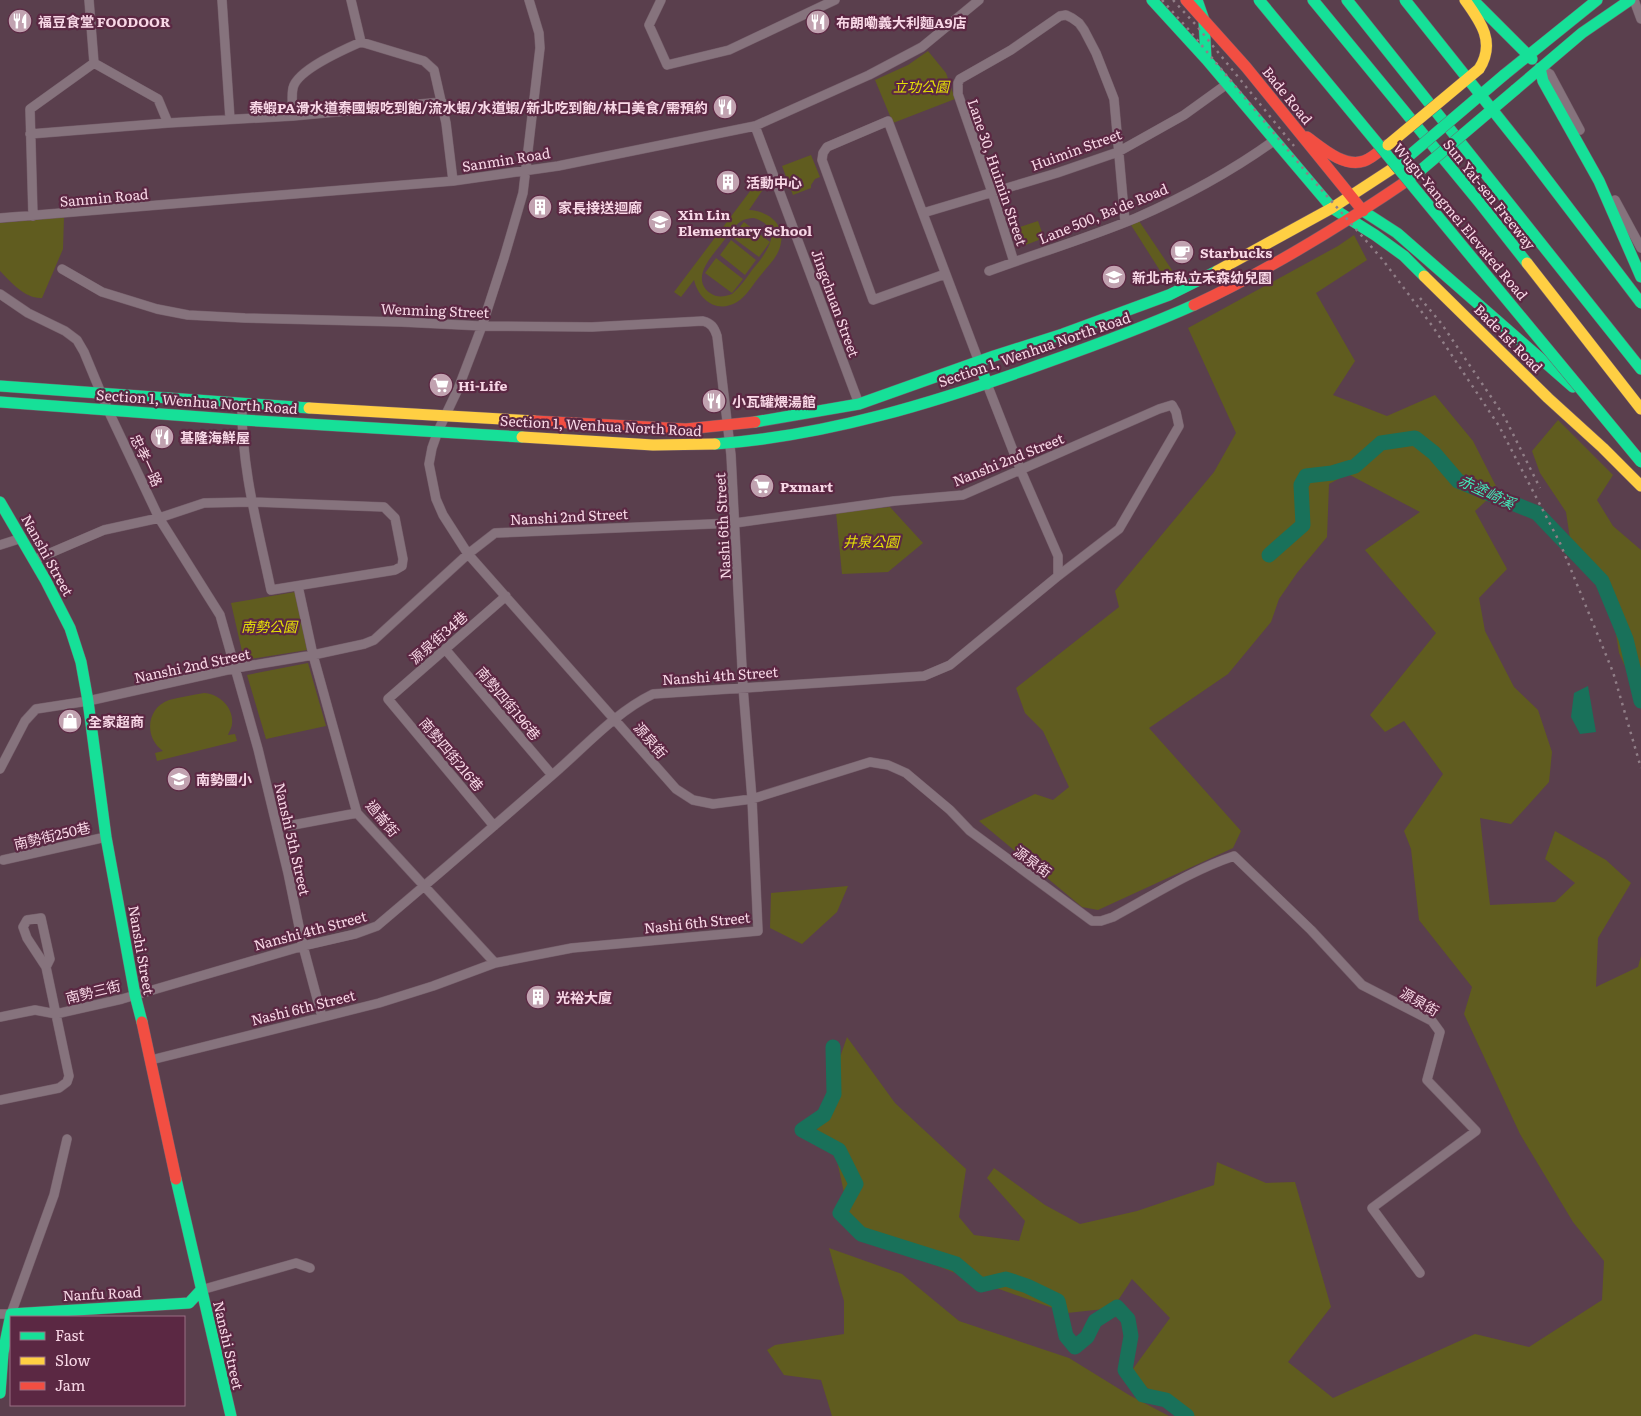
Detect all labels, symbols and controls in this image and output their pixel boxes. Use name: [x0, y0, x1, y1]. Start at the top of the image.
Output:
restaurant icon: 福豆食堂 FOODOOR: [7, 8, 33, 34]
restaurant icon: 布朗嘞義大利麵A9店: [805, 9, 831, 35]
place label: 福豆食堂 FOODOOR: [38, 11, 171, 31]
place label: 布朗嘞義大利麵A9店: [836, 12, 967, 32]
street label: Bade Road: [1258, 62, 1318, 128]
park label: 立功公園: [893, 76, 951, 96]
restaurant icon: 泰蝦PA滑水道泰國蝦吃到飽/流水蝦/水道蝦/新北吃到飽/林口美食/需預約: [712, 94, 738, 120]
street label: Lane 30, Huimin Street: [963, 96, 1033, 248]
place label: 泰蝦PA滑水道泰國蝦吃到飽/流水蝦/水道蝦/新北吃到飽/林口美食/需預約: [249, 97, 708, 117]
street label: Huimin Street: [1028, 123, 1125, 175]
street label: Sun Yat-sen Freeway: [1439, 134, 1541, 254]
street label: Wugu-Yangmei Elevated Road: [1389, 138, 1533, 304]
street label: Sanmin Road: [460, 142, 552, 176]
building icon: 活動中心: [715, 169, 741, 195]
place label: 活動中心: [746, 172, 802, 192]
street label: Lane 500, Ba'de Road: [1035, 178, 1171, 248]
street label: Sanmin Road: [59, 183, 150, 211]
building icon: 家長接送迴廊: [527, 194, 553, 220]
place label: 家長接送迴廊: [558, 197, 642, 217]
place label: Xin Lin Elementary School: [678, 204, 812, 240]
school or university icon: Xin Lin Elementary School: [647, 209, 673, 235]
cafe icon: Starbucks: [1169, 239, 1195, 265]
place label: Starbucks: [1200, 242, 1272, 262]
street label: Jingchuan Street: [807, 246, 865, 360]
school or university icon: 新北市私立禾森幼兒園: [1101, 264, 1127, 290]
place label: 新北市私立禾森幼兒園: [1132, 267, 1272, 287]
street label: Wenming Street: [380, 298, 490, 322]
street label: Bade 1st Road: [1470, 299, 1548, 377]
street label: Section 1, Wenhua North Road: [935, 307, 1133, 391]
supermarket icon: Hi-Life: [428, 372, 454, 398]
place label: Hi-Life: [458, 375, 508, 395]
street label: Section 1, Wenhua North Road: [96, 384, 299, 418]
restaurant icon: 小瓦罐煨湯館: [701, 388, 727, 414]
place label: 小瓦罐煨湯館: [732, 391, 816, 411]
street label: Section 1, Wenhua North Road: [500, 410, 703, 440]
restaurant icon: 基隆海鮮屋: [149, 424, 175, 450]
place label: 基隆海鮮屋: [180, 427, 250, 447]
street label: Nanshi 2nd Street: [949, 427, 1067, 490]
street label: 忠孝一路: [126, 430, 168, 490]
water label: 赤塗崎溪: [1455, 468, 1521, 515]
street label: Nashi 6th Street: [709, 472, 735, 580]
supermarket icon: Pxmart: [749, 473, 775, 499]
place label: Pxmart: [780, 476, 834, 496]
street label: Nanshi 2nd Street: [509, 503, 629, 529]
street label: Nanshi Street: [17, 511, 79, 600]
park label: 井泉公園: [843, 531, 901, 551]
street label: 源泉街34巷: [405, 606, 471, 668]
park label: 南勢公園: [241, 616, 299, 636]
street label: Nanshi 2nd Street: [132, 643, 252, 687]
street label: Nanshi 4th Street: [661, 661, 779, 689]
street label: 南勢四街196巷: [472, 662, 546, 744]
shop icon: 全家超商: [57, 708, 83, 734]
place label: 全家超商: [88, 711, 144, 731]
street label: 南勢四街216巷: [415, 713, 489, 795]
street label: 源泉街: [630, 718, 672, 762]
school or university icon: 南勢國小: [166, 766, 192, 792]
place label: 南勢國小: [196, 769, 252, 789]
street label: Nanshi 5th Street: [270, 780, 316, 898]
street label: 過崙街: [362, 795, 404, 841]
street label: 南勢街250巷: [12, 816, 92, 854]
street label: 源泉街: [1010, 841, 1056, 881]
street label: Nanshi Street: [124, 904, 160, 997]
street label: Nanshi 4th Street: [251, 905, 369, 955]
street label: Nashi 6th Street: [643, 906, 751, 938]
street label: 南勢三街: [63, 975, 123, 1007]
street label: 源泉街: [1397, 982, 1443, 1020]
street label: Nashi 6th Street: [249, 984, 358, 1030]
building icon: 光裕大廈: [525, 984, 551, 1010]
place label: 光裕大廈: [556, 987, 612, 1007]
street label: Nanfu Road: [62, 1281, 142, 1305]
street label: Nanshi Street: [209, 1299, 249, 1392]
legend: [10, 1316, 185, 1406]
text: Fast: [55, 1323, 84, 1346]
text: Slow: [55, 1348, 90, 1371]
text: Jam: [55, 1373, 86, 1396]

